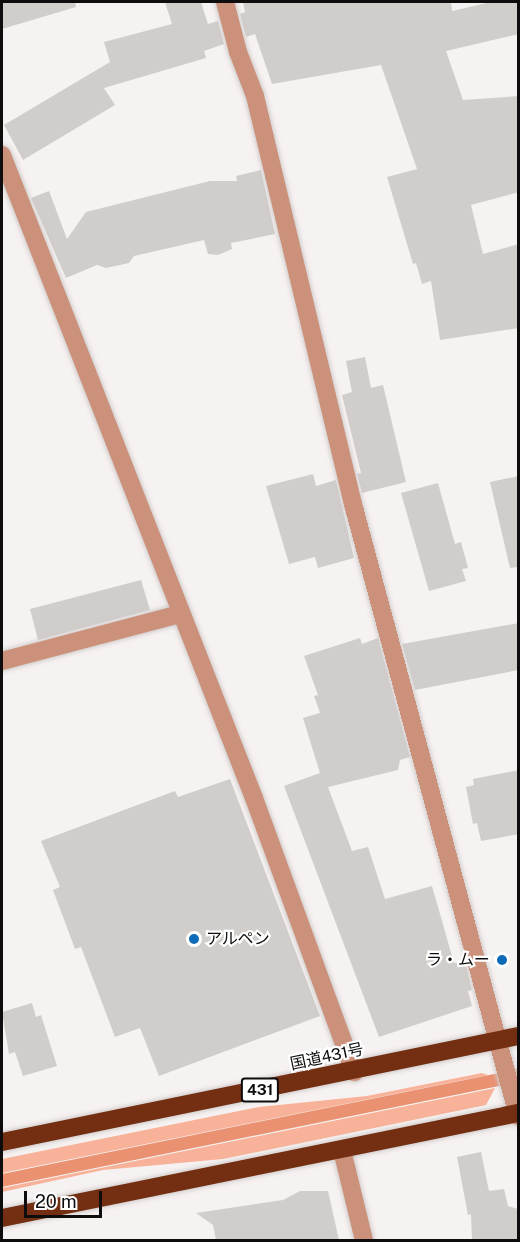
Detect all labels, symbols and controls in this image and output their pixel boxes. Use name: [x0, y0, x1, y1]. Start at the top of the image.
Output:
place label: アルペン: [206, 929, 270, 949]
marker: アルペン: [187, 932, 201, 946]
place label: ラ・ムー: [426, 950, 490, 970]
marker: ラ・ムー: [495, 953, 509, 967]
street label: 国道431号: [288, 1040, 366, 1074]
road number: 431: [240, 1078, 280, 1102]
scale bar: [27, 1179, 105, 1217]
text: 20 m: [35, 1191, 77, 1212]

